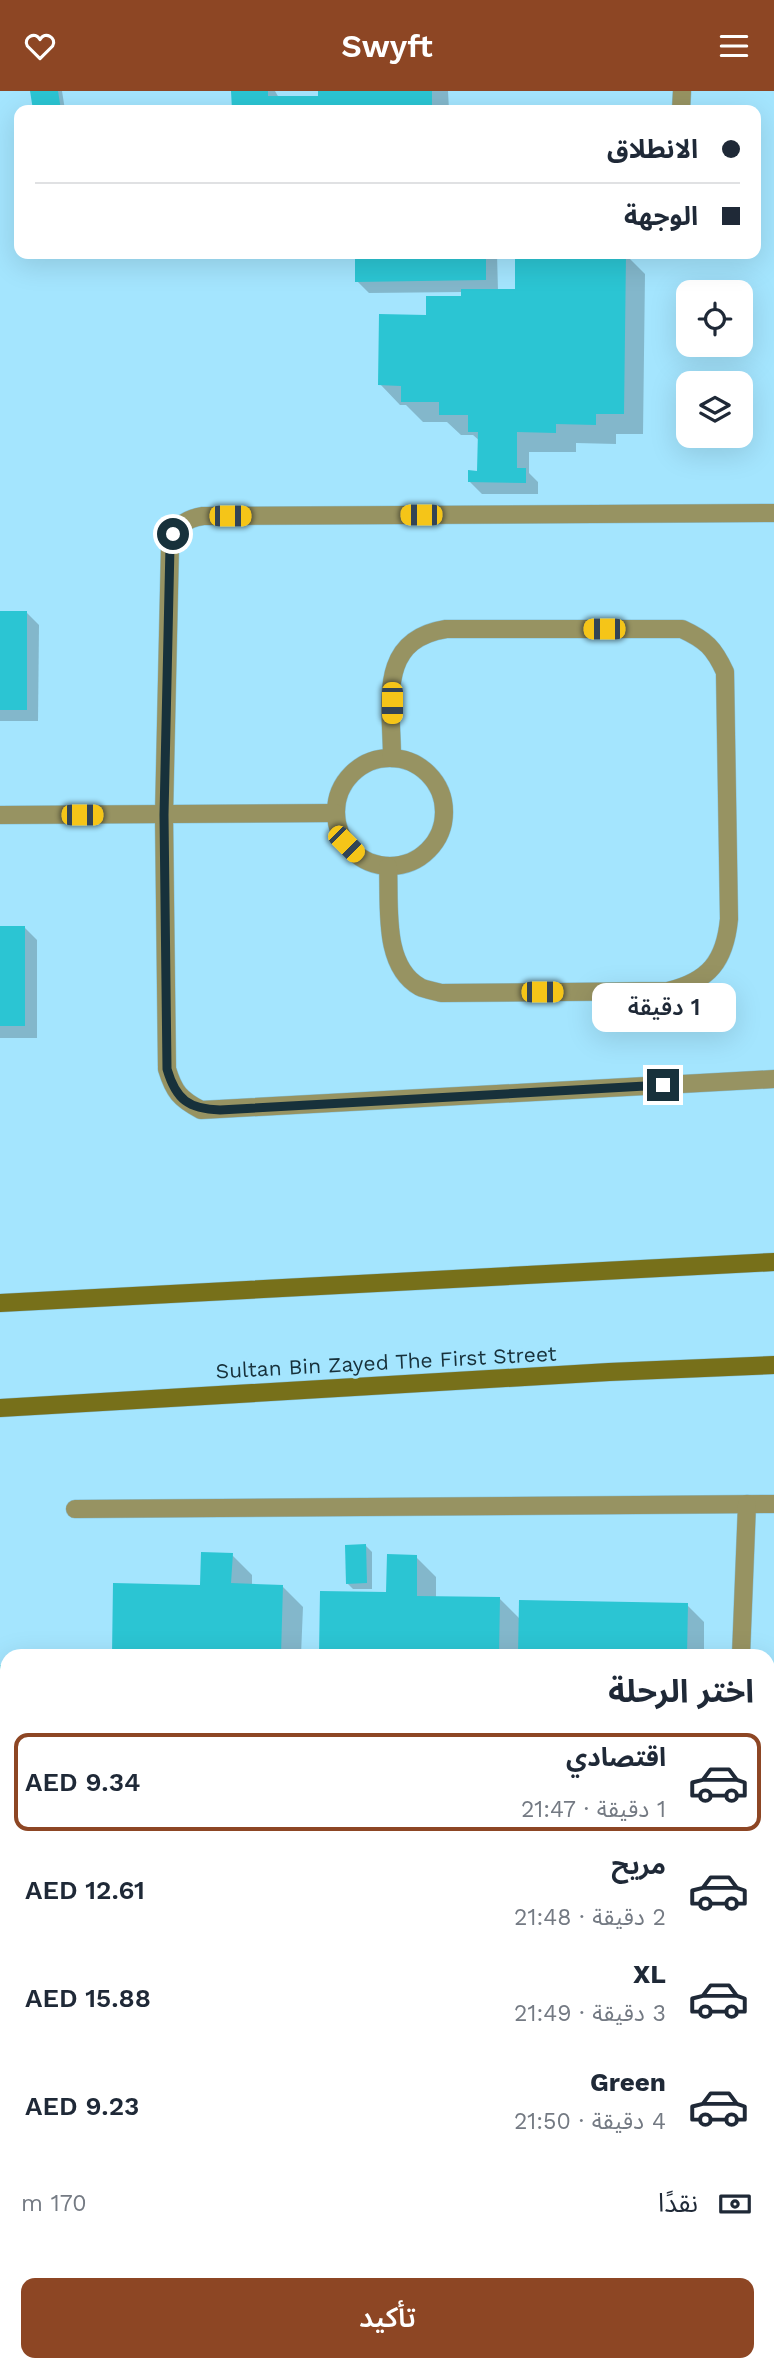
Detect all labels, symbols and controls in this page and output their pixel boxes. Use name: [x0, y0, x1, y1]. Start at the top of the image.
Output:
icon: heart: [21, 27, 59, 65]
text: Swyft: [341, 27, 433, 65]
icon: menu: [715, 27, 753, 65]
text: الانطلاق: [607, 134, 698, 164]
text: الوجهة: [624, 201, 698, 231]
map controls: [676, 280, 753, 448]
button: locate: [676, 280, 753, 357]
button: layers: [676, 371, 753, 448]
car: [401, 505, 443, 526]
car: [210, 506, 252, 527]
route start: [157, 518, 189, 550]
car: [584, 619, 626, 640]
car: [382, 682, 403, 724]
car: [62, 805, 104, 826]
car: [324, 822, 369, 866]
car: [522, 982, 564, 1003]
callout: 1 دقيقة: [591, 983, 735, 1033]
text: 1 دقيقة: [628, 994, 700, 1021]
route end: [647, 1069, 679, 1101]
street label: Sultan Bin Zayed The First Street: [215, 1341, 557, 1383]
text: اختر الرحلة: [608, 1672, 754, 1710]
text: اقتصادي: [566, 1742, 666, 1772]
icon: car: [687, 1751, 750, 1814]
text: AED 9.34: [25, 1767, 140, 1797]
text: 1 دقيقة · 21:47: [521, 1796, 666, 1823]
text: مريح: [611, 1850, 666, 1880]
icon: car: [687, 1859, 750, 1922]
text: AED 12.61: [25, 1875, 145, 1905]
text: 2 دقيقة · 21:48: [514, 1904, 666, 1931]
text: XL: [633, 1959, 666, 1989]
icon: car: [687, 1967, 750, 2030]
text: AED 15.88: [25, 1983, 151, 2013]
text: 3 دقيقة · 21:49: [514, 2000, 666, 2027]
text: Green: [590, 2067, 666, 2097]
icon: car: [687, 2075, 750, 2138]
text: AED 9.23: [25, 2091, 139, 2121]
text: 4 دقيقة · 21:50: [514, 2108, 666, 2135]
icon: cash: [716, 2185, 754, 2223]
text: نقدًا: [658, 2188, 698, 2218]
text: 170 m: [21, 2190, 87, 2217]
button: تأكيد: [21, 2278, 754, 2358]

